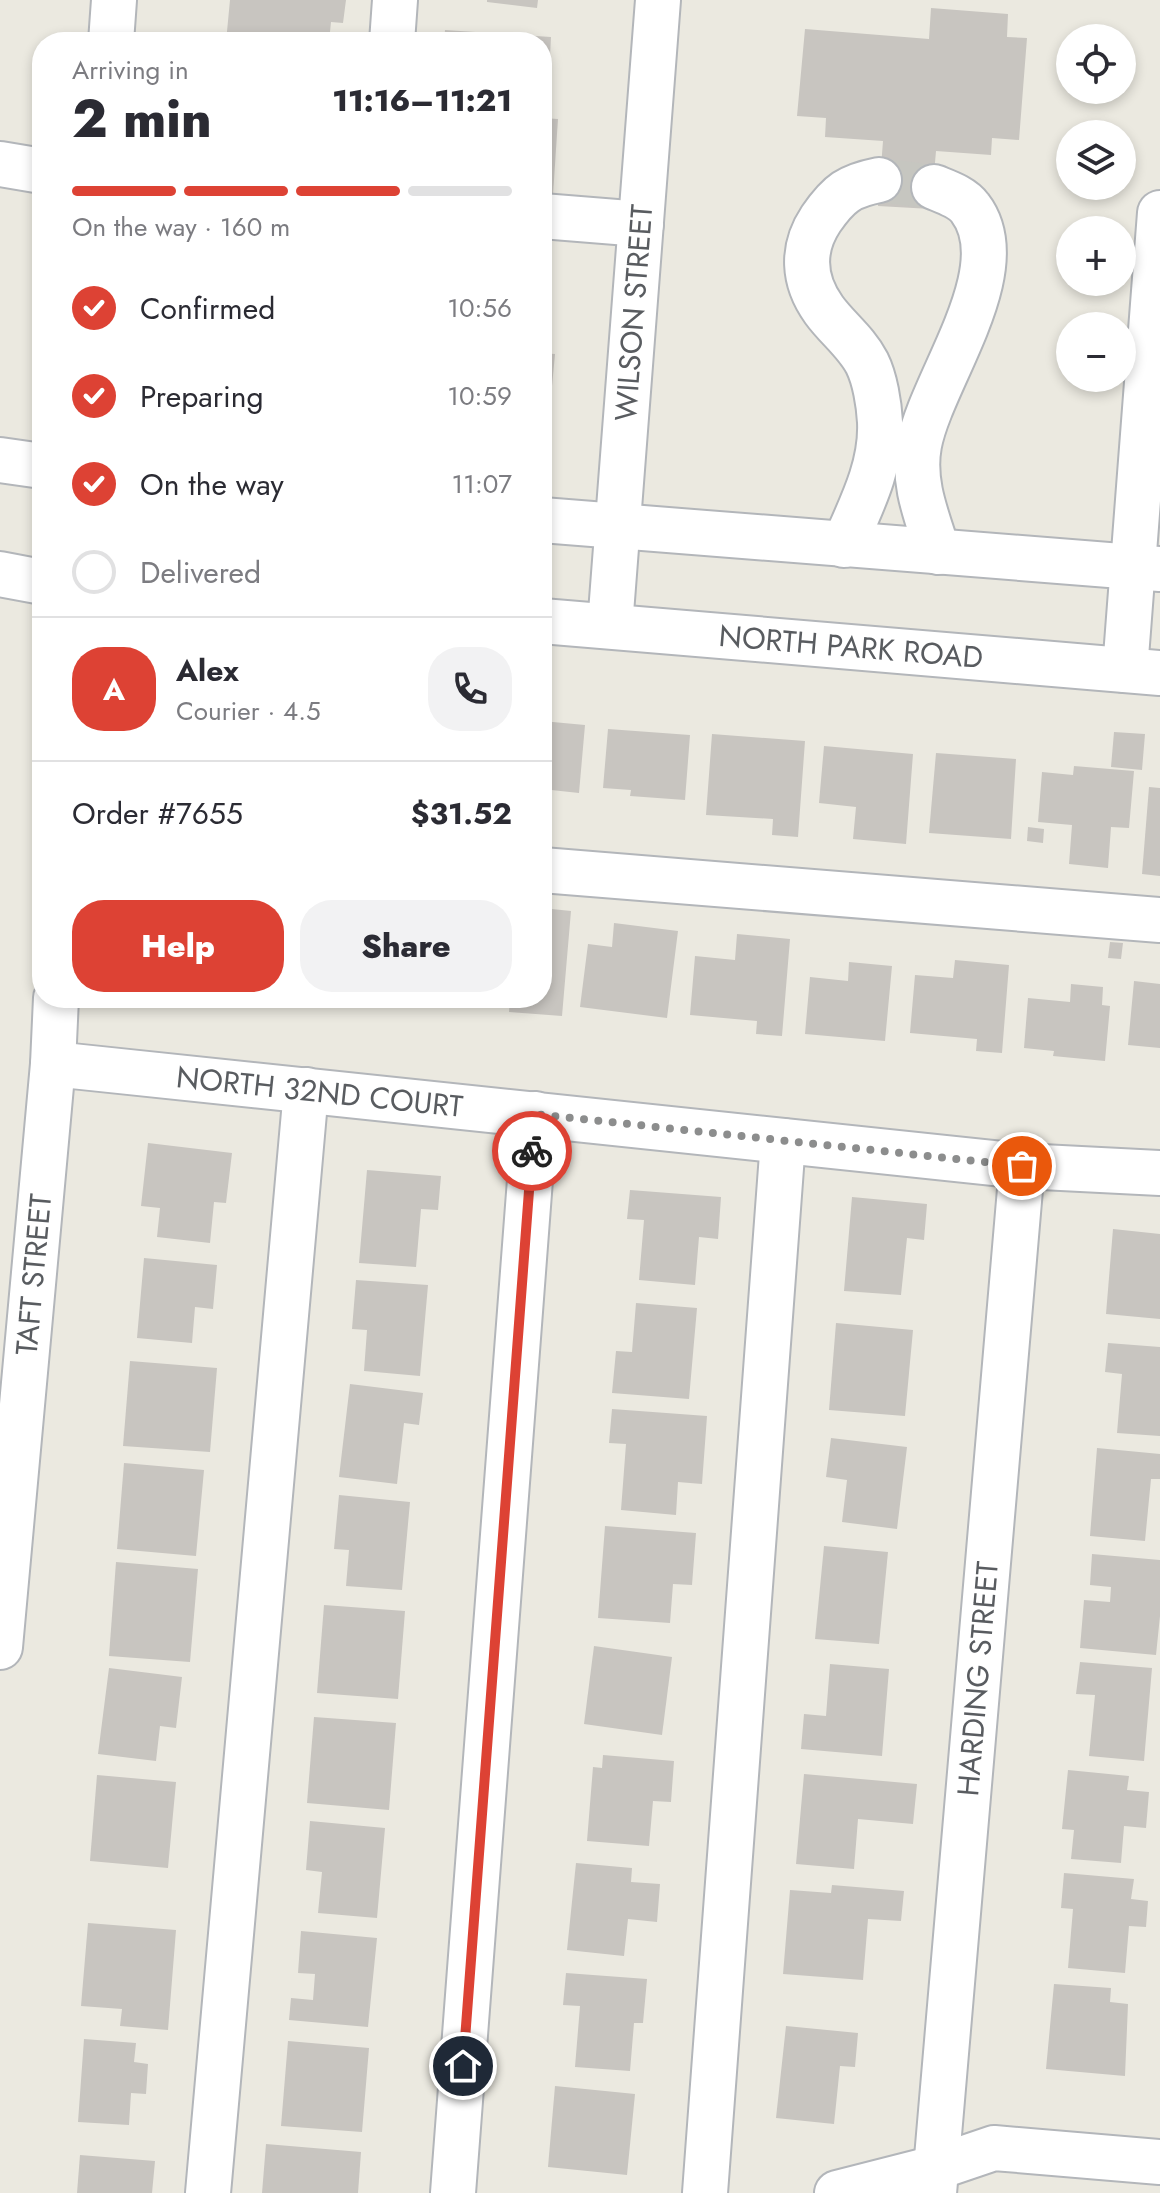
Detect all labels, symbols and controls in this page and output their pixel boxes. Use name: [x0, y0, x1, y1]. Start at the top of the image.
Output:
map controls: [1056, 24, 1136, 392]
button: locate: [1056, 24, 1136, 104]
text: Arriving in: [72, 51, 189, 89]
text: 11:16–11:21: [332, 79, 512, 122]
text: 2 min: [72, 81, 212, 157]
button: layers: [1056, 120, 1136, 200]
street label: WILSON STREET: [604, 203, 663, 423]
text: On the way · 160 m: [72, 208, 290, 246]
button: +: [1056, 216, 1136, 296]
icon: check: [72, 286, 116, 330]
text: Confirmed: [140, 287, 275, 330]
text: 10:56: [447, 289, 512, 327]
button: −: [1056, 312, 1136, 392]
icon: check: [72, 374, 116, 418]
text: Preparing: [140, 375, 264, 418]
text: 10:59: [447, 377, 512, 415]
icon: check: [72, 462, 116, 506]
text: On the way: [140, 463, 284, 506]
text: 11:07: [452, 465, 512, 503]
text: Delivered: [140, 551, 261, 594]
street label: NORTH PARK ROAD: [717, 614, 985, 679]
button: phone: [428, 647, 512, 731]
text: Alex: [176, 649, 239, 692]
text: A: [103, 668, 125, 711]
text: Courier · 4.5: [176, 692, 321, 730]
text: Order #7655: [72, 792, 243, 835]
text: $31.52: [411, 792, 512, 835]
button: Help: [72, 900, 284, 992]
button: Share: [300, 900, 512, 992]
street label: NORTH 32ND COURT: [174, 1055, 465, 1128]
courier: [492, 1111, 572, 1191]
icon: bike: [510, 1129, 554, 1173]
pin: [988, 1132, 1056, 1200]
icon: bag: [1000, 1144, 1044, 1188]
street label: TAFT STREET: [5, 1192, 62, 1357]
street label: HARDING STREET: [946, 1560, 1009, 1798]
pin: [429, 2032, 497, 2100]
icon: home: [441, 2044, 485, 2088]

